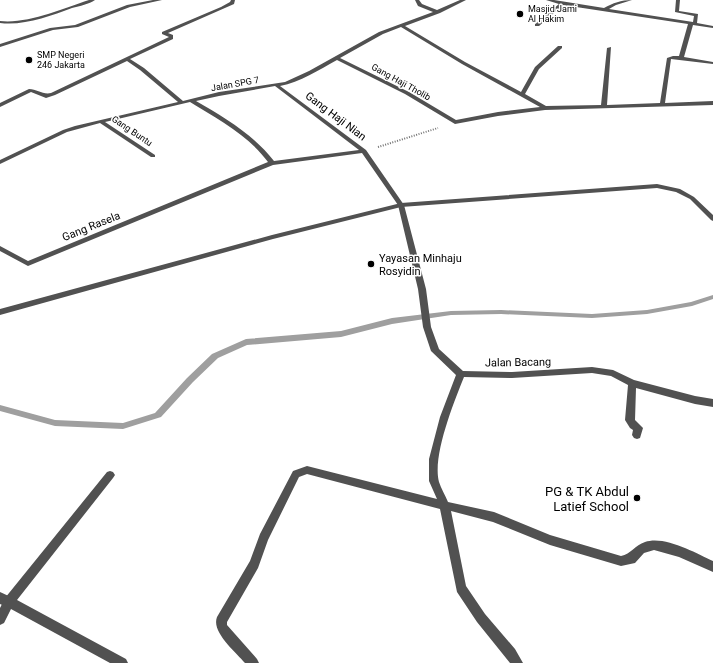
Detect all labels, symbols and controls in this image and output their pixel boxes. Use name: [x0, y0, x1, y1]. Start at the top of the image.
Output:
place label: Masjid Jami Al Hakim: [528, 4, 577, 24]
marker: Masjid Jami Al Hakim: [515, 9, 525, 19]
place label: SMP Negeri 246 Jakarta: [37, 50, 85, 70]
marker: SMP Negeri 246 Jakarta: [24, 55, 34, 65]
street label: Gang Haji Tholib: [370, 62, 432, 102]
street label: Jalan SPG 7: [210, 75, 260, 93]
street label: Gang Haji Nian: [303, 89, 369, 144]
street label: Gang Buntu: [110, 114, 154, 148]
street label: Gang Rasela: [60, 209, 122, 244]
place label: Yayasan Minhaju Rosyidin: [379, 252, 462, 278]
marker: Yayasan Minhaju Rosyidin: [366, 259, 376, 269]
street label: Jalan Bacang: [485, 355, 551, 370]
place label: PG & TK Abdul Latief School: [545, 484, 629, 514]
marker: PG & TK Abdul Latief School: [632, 493, 642, 503]

